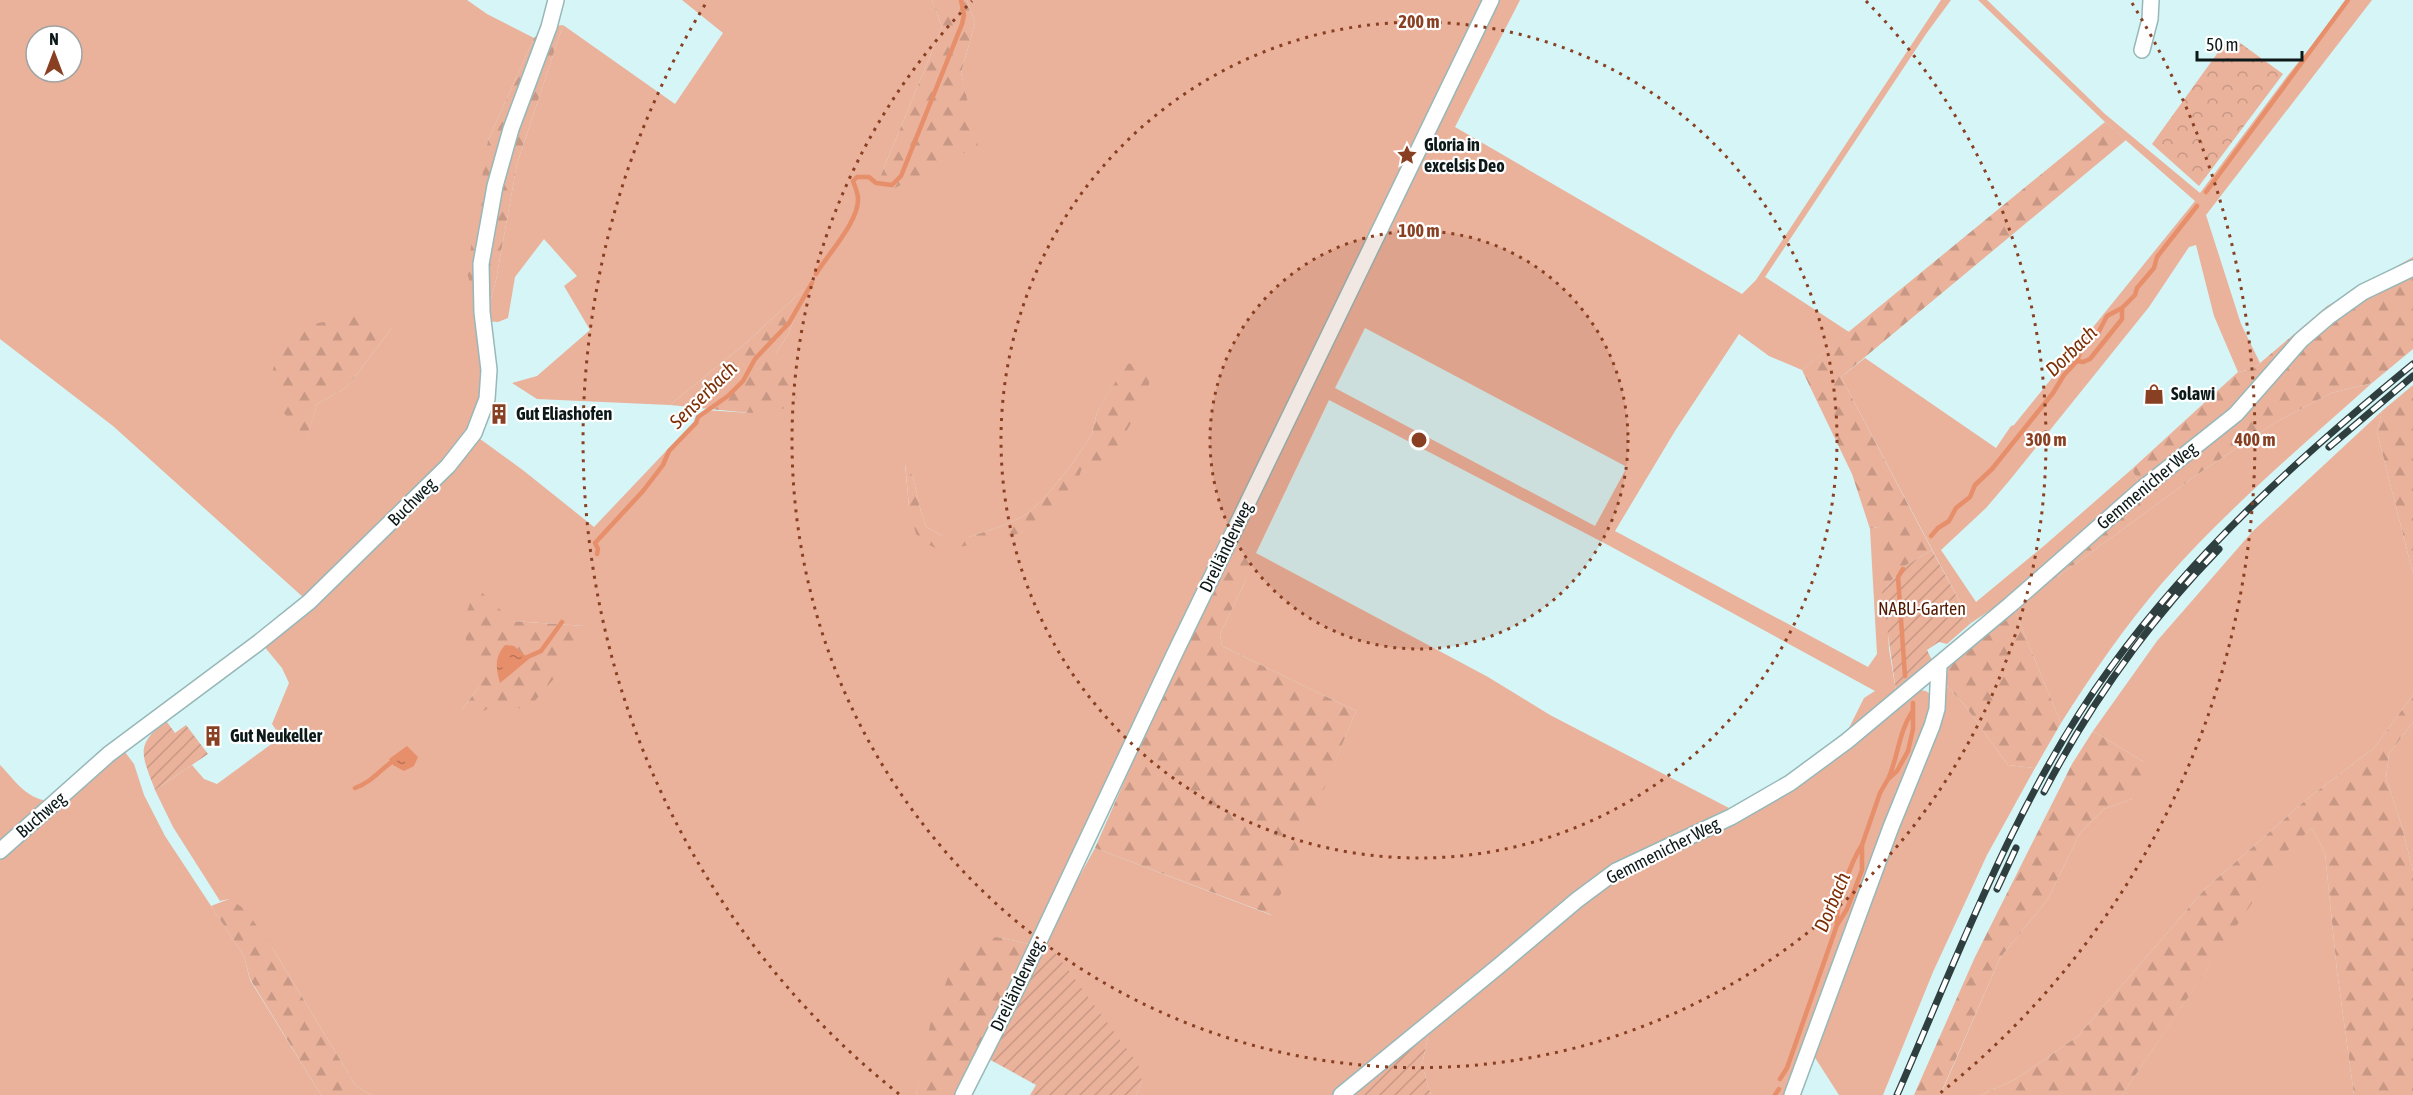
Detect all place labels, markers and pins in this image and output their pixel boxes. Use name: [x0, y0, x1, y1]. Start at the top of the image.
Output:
place label: Gloria in excelsis Deo: [1424, 134, 1505, 176]
place icon: Gloria in excelsis Deo: [1395, 143, 1419, 167]
shop icon: Solawi: [2142, 382, 2166, 406]
place label: Solawi: [2171, 383, 2215, 404]
building icon: Gut Eliashofen: [487, 402, 511, 426]
place label: Gut Eliashofen: [516, 403, 613, 424]
centre of rings: [1409, 430, 1429, 450]
building icon: Gut Neukeller: [201, 724, 225, 748]
place label: Gut Neukeller: [230, 725, 323, 746]

